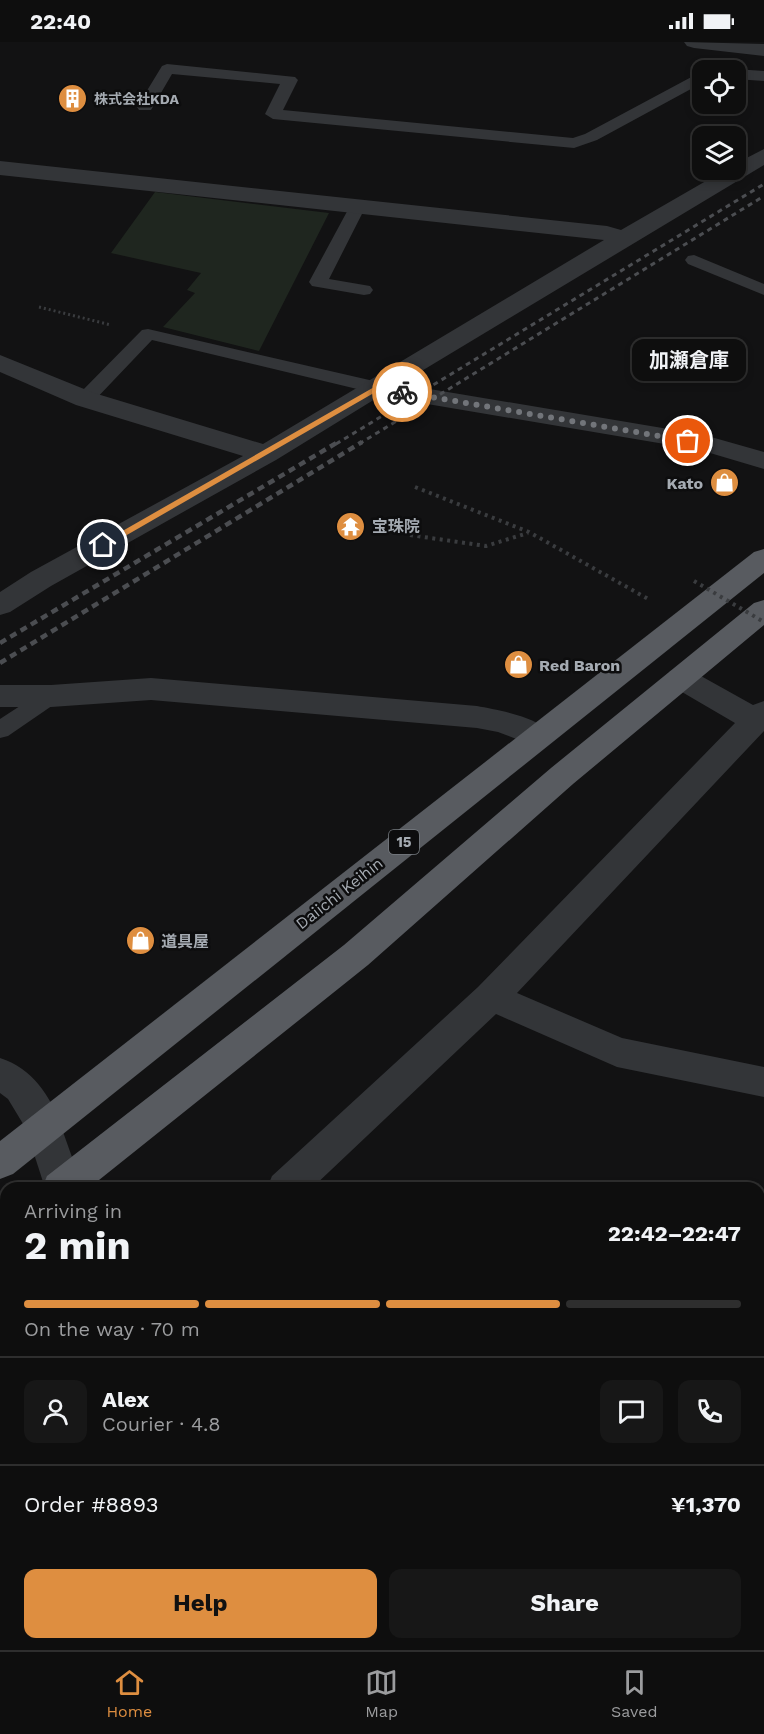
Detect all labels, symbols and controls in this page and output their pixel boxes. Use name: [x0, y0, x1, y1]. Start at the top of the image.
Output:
text: 22:40: [30, 9, 91, 34]
map controls: [692, 60, 746, 180]
button: locate: [692, 60, 746, 114]
building icon: 株式会社KDA: [57, 83, 89, 115]
place label: 株式会社KDA: [94, 91, 179, 107]
button: layers: [692, 126, 746, 180]
callout: 加瀬倉庫: [631, 339, 745, 381]
text: 加瀬倉庫: [649, 348, 729, 372]
courier: [372, 362, 432, 422]
icon: bike: [386, 376, 419, 409]
pin: [662, 415, 713, 466]
icon: bag: [671, 424, 704, 457]
shop icon: Kato: [708, 467, 740, 499]
place label: Kato: [666, 474, 703, 493]
temple icon: 宝珠院: [335, 510, 367, 542]
place label: 宝珠院: [372, 517, 420, 536]
pin: [77, 519, 128, 570]
icon: home: [86, 528, 119, 561]
shop icon: Red Baron: [502, 649, 534, 681]
place label: Red Baron: [539, 656, 620, 675]
road number: 15: [389, 830, 419, 854]
street label: Daiichi Keihin: [292, 854, 387, 933]
shop icon: 道具屋: [124, 925, 156, 957]
place label: 道具屋: [161, 932, 209, 951]
text: Arriving in: [24, 1199, 122, 1223]
text: 22:42–22:47: [608, 1221, 741, 1246]
text: 2 min: [24, 1223, 131, 1268]
text: On the way · 70 m: [24, 1317, 200, 1341]
button: person: [24, 1380, 87, 1443]
button: chat: [600, 1380, 663, 1443]
button: phone: [678, 1380, 741, 1443]
text: Alex: [102, 1387, 149, 1412]
text: Courier · 4.8: [102, 1412, 221, 1436]
text: Order #8893: [24, 1492, 159, 1517]
text: ¥1,370: [671, 1492, 741, 1517]
button: Help: [24, 1569, 377, 1638]
button: Share: [389, 1569, 741, 1638]
tab: Home: [106, 1666, 152, 1721]
tab: Map: [365, 1666, 398, 1721]
tab: Saved: [611, 1666, 658, 1721]

